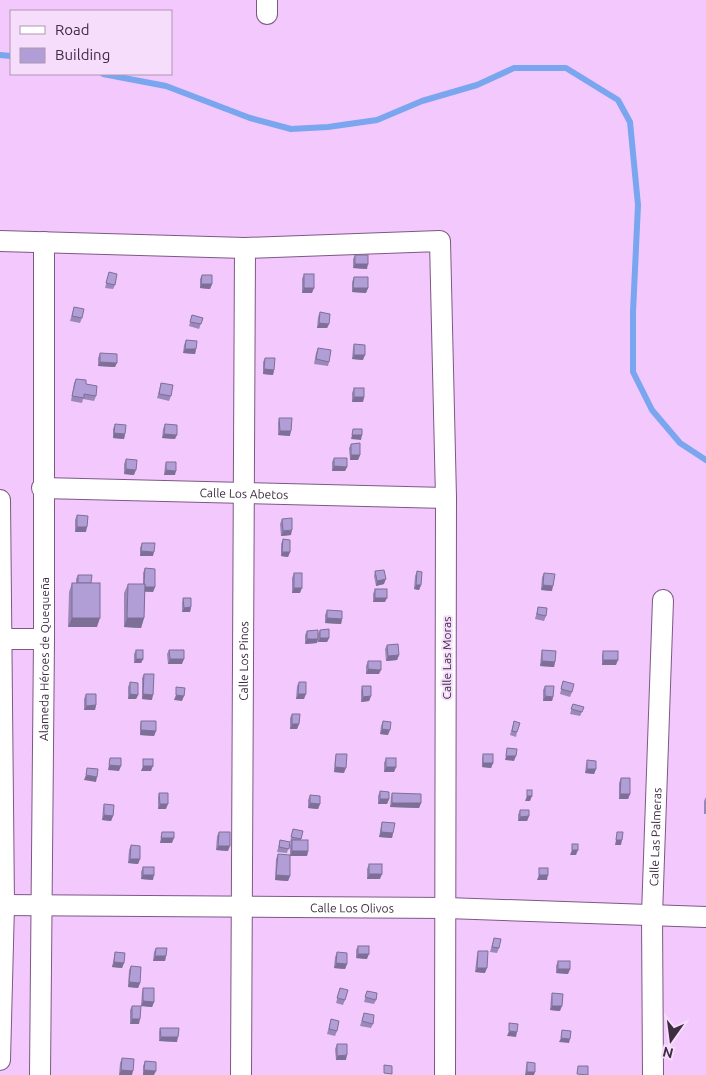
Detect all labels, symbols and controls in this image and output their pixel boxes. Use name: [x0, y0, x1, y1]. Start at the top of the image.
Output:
legend: [10, 10, 172, 75]
text: Road: [55, 21, 90, 38]
text: Building: [55, 46, 110, 63]
street label: Calle Los Abetos: [199, 485, 288, 501]
street label: Alameda Héroes de Quequeña: [37, 577, 51, 741]
street label: Calle Las Moras: [440, 617, 453, 699]
street label: Calle Los Pinos: [236, 621, 250, 701]
street label: Calle Las Palmeras: [647, 787, 663, 887]
street label: Calle Los Olivos: [310, 901, 394, 914]
north arrow: [646, 1015, 696, 1065]
text: N: [661, 1044, 675, 1062]

